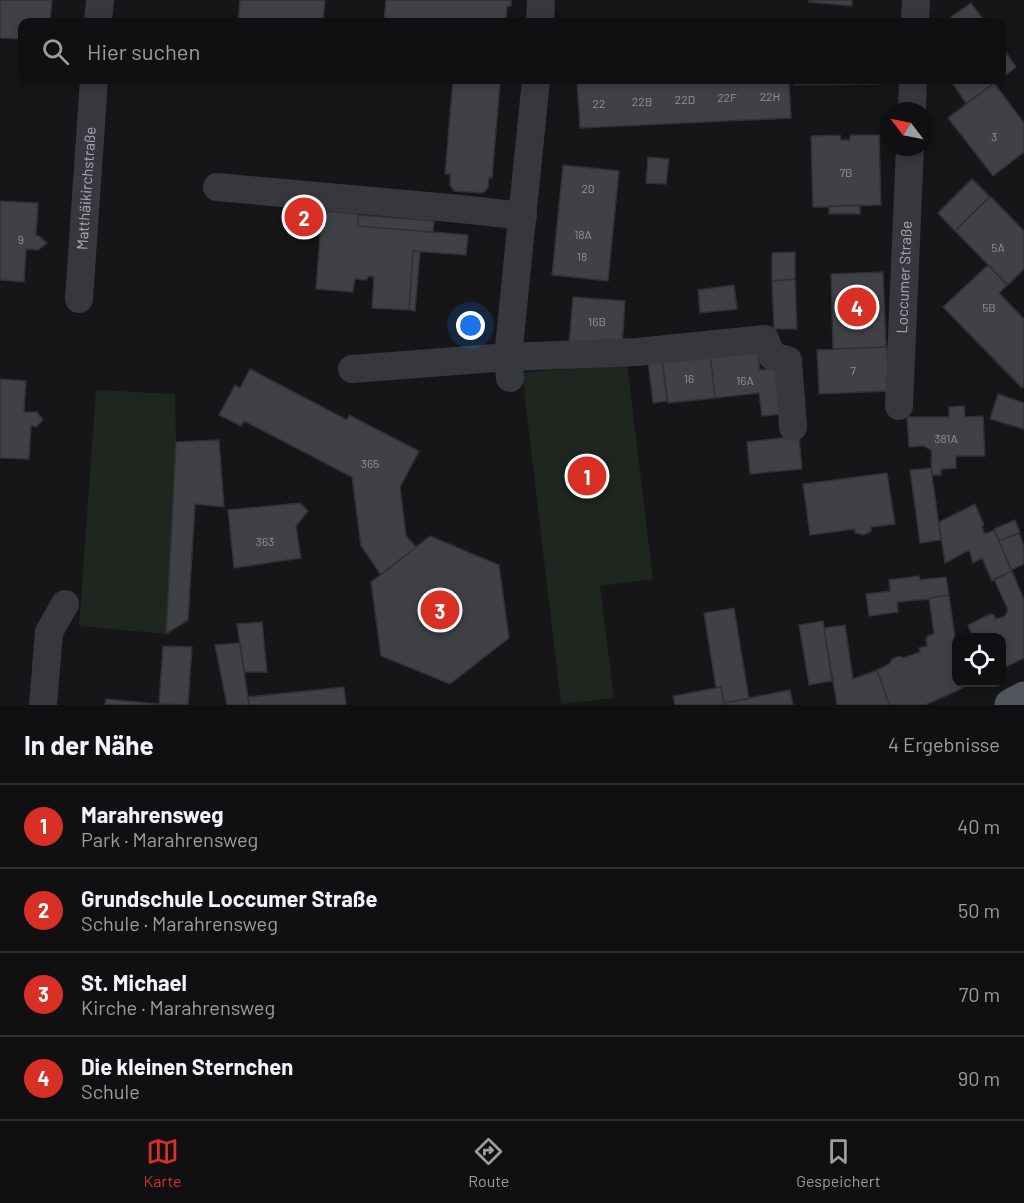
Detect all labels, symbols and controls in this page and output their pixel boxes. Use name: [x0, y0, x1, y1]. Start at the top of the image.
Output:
search box: [18, 18, 1006, 84]
icon: search: [39, 35, 72, 68]
text: Hier suchen: [87, 38, 200, 64]
house number: 22H: [760, 89, 780, 103]
house number: 22F: [717, 90, 737, 104]
house number: 22D: [675, 92, 695, 106]
house number: 22B: [632, 94, 652, 108]
house number: 22: [593, 96, 605, 110]
north arrow: [880, 102, 934, 156]
street label: Matthäikirchstraße: [72, 126, 99, 250]
house number: 3: [991, 129, 997, 143]
house number: 7B: [839, 165, 853, 179]
house number: 20: [581, 181, 595, 195]
pin: 2: [284, 194, 324, 240]
street label: Loccumer Straße: [892, 220, 915, 334]
house number: 18A: [574, 227, 592, 241]
house number: 9: [18, 232, 24, 246]
house number: 5A: [991, 240, 1005, 254]
house number: 18: [577, 249, 587, 263]
pin: 4: [838, 284, 876, 330]
house number: 5B: [982, 300, 996, 314]
your location: [456, 311, 485, 340]
house number: 16B: [588, 314, 606, 328]
house number: 7: [850, 363, 856, 377]
house number: 16: [684, 371, 694, 385]
house number: 16A: [736, 373, 754, 387]
house number: 381A: [934, 431, 958, 445]
pin: 1: [568, 454, 606, 498]
house number: 365: [361, 456, 379, 470]
house number: 363: [256, 534, 274, 548]
pin: 3: [420, 588, 460, 632]
map controls: [952, 633, 1006, 687]
button: locate: [952, 633, 1006, 687]
text: In der Nähe: [24, 729, 154, 760]
text: 4 Ergebnisse: [888, 732, 1000, 756]
text: Marahrensweg: [81, 801, 223, 827]
text: 1: [40, 814, 47, 838]
text: 40 m: [957, 814, 1000, 838]
text: Park · Marahrensweg: [81, 827, 258, 851]
text: Grundschule Loccumer Straße: [81, 885, 377, 911]
text: 2: [38, 898, 49, 922]
text: 50 m: [958, 898, 1000, 922]
text: Schule · Marahrensweg: [81, 911, 278, 935]
text: St. Michael: [81, 969, 187, 995]
text: 3: [38, 982, 49, 1006]
text: 70 m: [959, 982, 1000, 1006]
text: Kirche · Marahrensweg: [81, 995, 275, 1019]
text: Die kleinen Sternchen: [81, 1053, 293, 1079]
text: 4: [37, 1066, 50, 1090]
text: 90 m: [958, 1066, 1000, 1090]
text: Schule: [81, 1079, 140, 1103]
tab: Karte: [143, 1135, 182, 1190]
tab: Route: [468, 1135, 509, 1190]
tab: Gespeichert: [796, 1135, 881, 1190]

